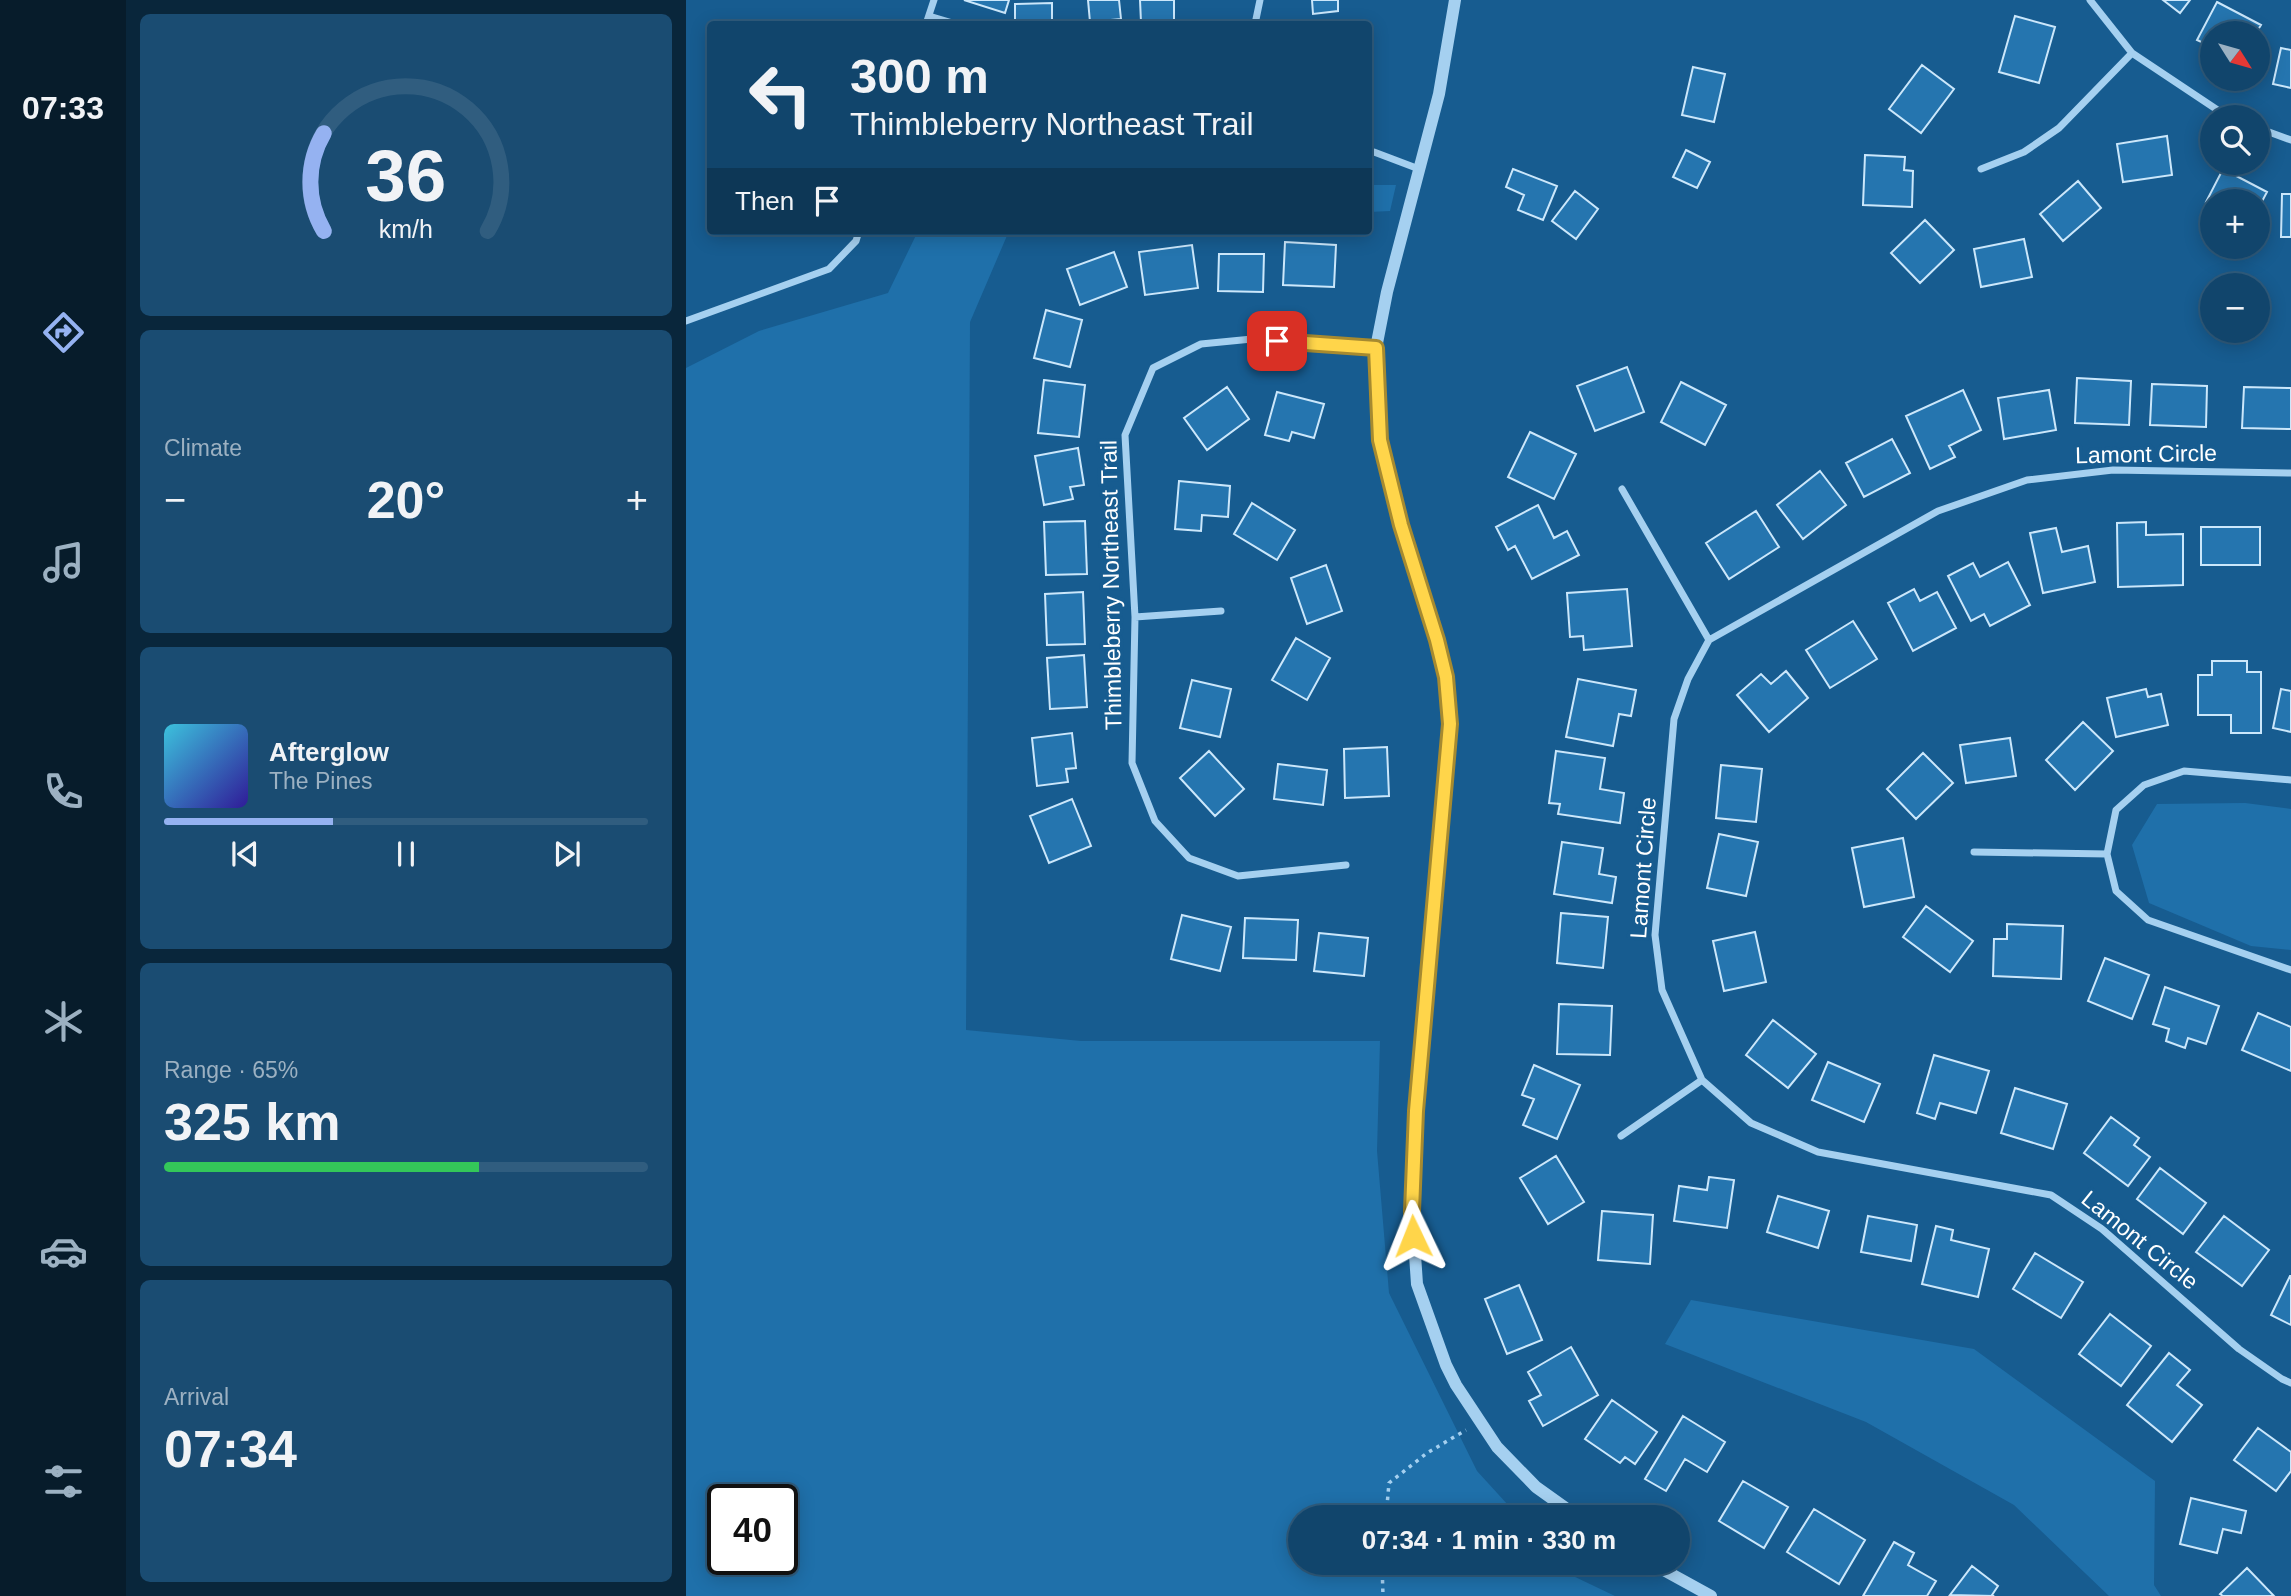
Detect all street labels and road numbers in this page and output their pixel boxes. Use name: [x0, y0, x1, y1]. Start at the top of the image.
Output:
street label: Thimbleberry Northeast Trail: [1095, 440, 1127, 730]
street label: Lamont Circle: [2075, 440, 2217, 468]
street label: Lamont Circle: [1625, 796, 1661, 940]
street label: Lamont Circle: [2077, 1185, 2203, 1295]

